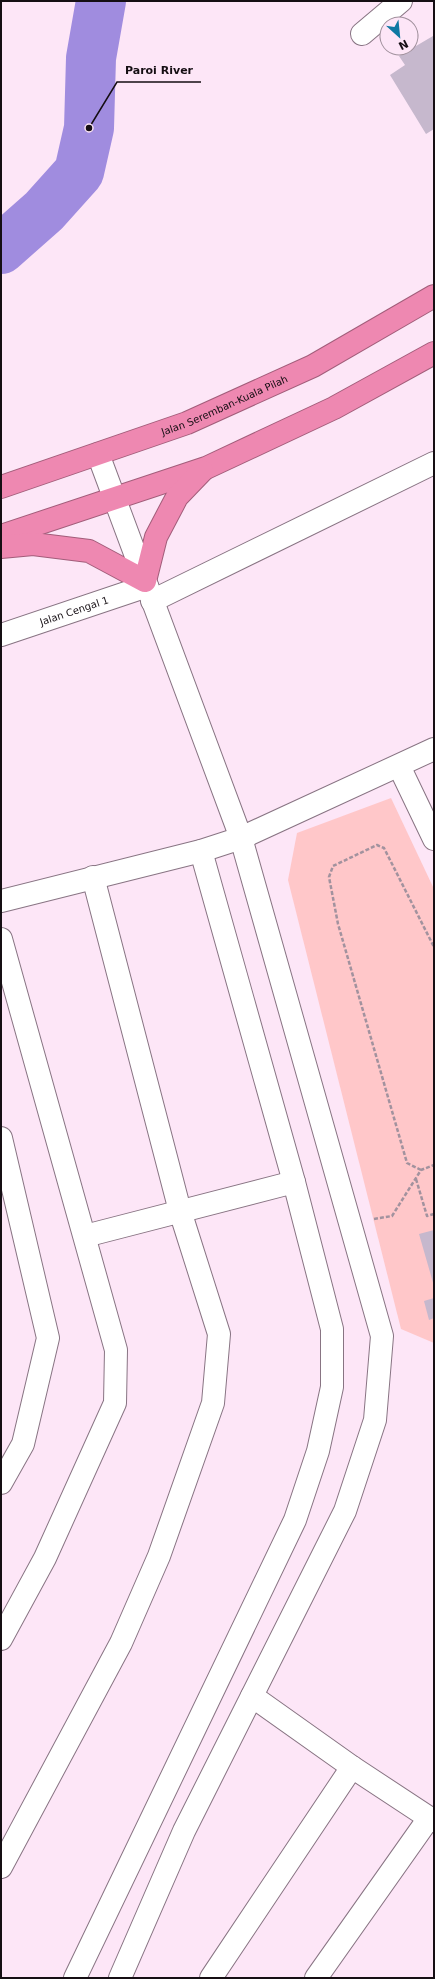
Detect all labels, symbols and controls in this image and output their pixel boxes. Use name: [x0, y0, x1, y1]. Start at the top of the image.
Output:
north arrow: [379, 16, 419, 56]
text: N: [396, 37, 410, 52]
callout: Paroi River: [117, 59, 201, 82]
text: Paroi River: [125, 64, 194, 77]
street label: Jalan Seremban-Kuala Pilah: [159, 373, 289, 438]
street label: Jalan Cengal 1: [37, 594, 110, 628]

